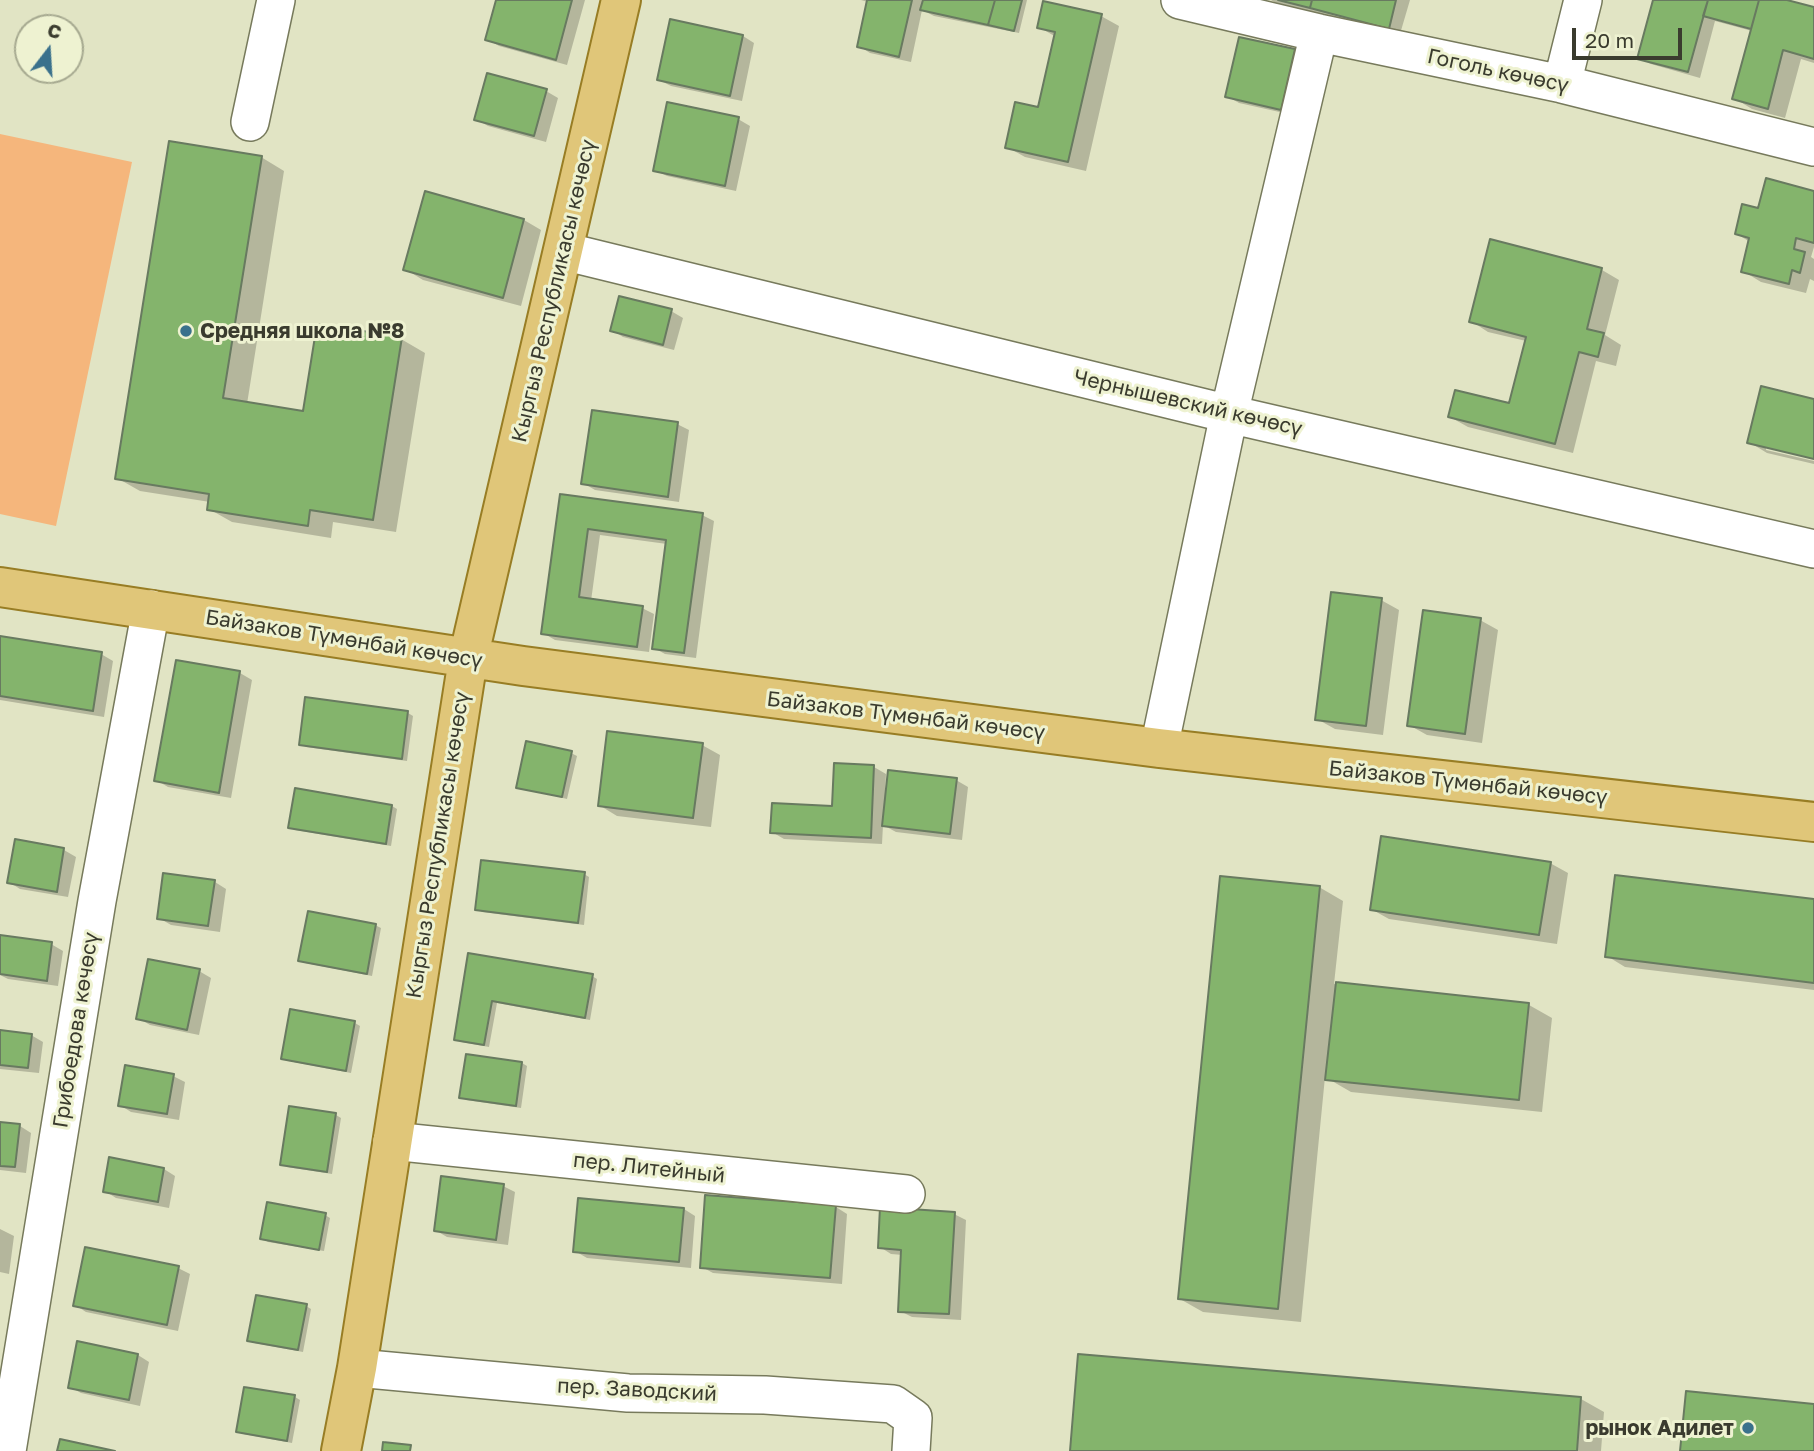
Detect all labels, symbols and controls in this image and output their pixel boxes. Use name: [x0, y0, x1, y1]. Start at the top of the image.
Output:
north arrow: [14, 14, 84, 84]
scale bar: [1576, 14, 1686, 58]
text: С: [45, 17, 65, 43]
text: 20 m: [1585, 27, 1634, 53]
street label: Гоголь көчөсү: [1425, 44, 1571, 98]
street label: Кыргыз Республикасы көчөсү: [507, 137, 601, 445]
place label: Средняя школа №8: [200, 318, 404, 344]
marker: Средняя школа №8: [178, 323, 194, 339]
street label: Чернышевский көчөсү: [1071, 364, 1305, 442]
street label: Байзаков Түмөнбай көчөсү: [204, 605, 484, 673]
street label: Байзаков Түмөнбай көчөсү: [765, 686, 1047, 746]
street label: Кыргыз Республикасы көчөсү: [401, 690, 475, 1000]
street label: Байзаков Түмөнбай көчөсү: [1327, 756, 1609, 810]
street label: Грибоедова көчөсү: [48, 930, 104, 1130]
street label: пер. Литейный: [572, 1147, 726, 1189]
street label: пер. Заводский: [556, 1373, 718, 1407]
place label: рынок Адилет: [1585, 1415, 1734, 1441]
marker: рынок Адилет: [1740, 1420, 1756, 1436]

